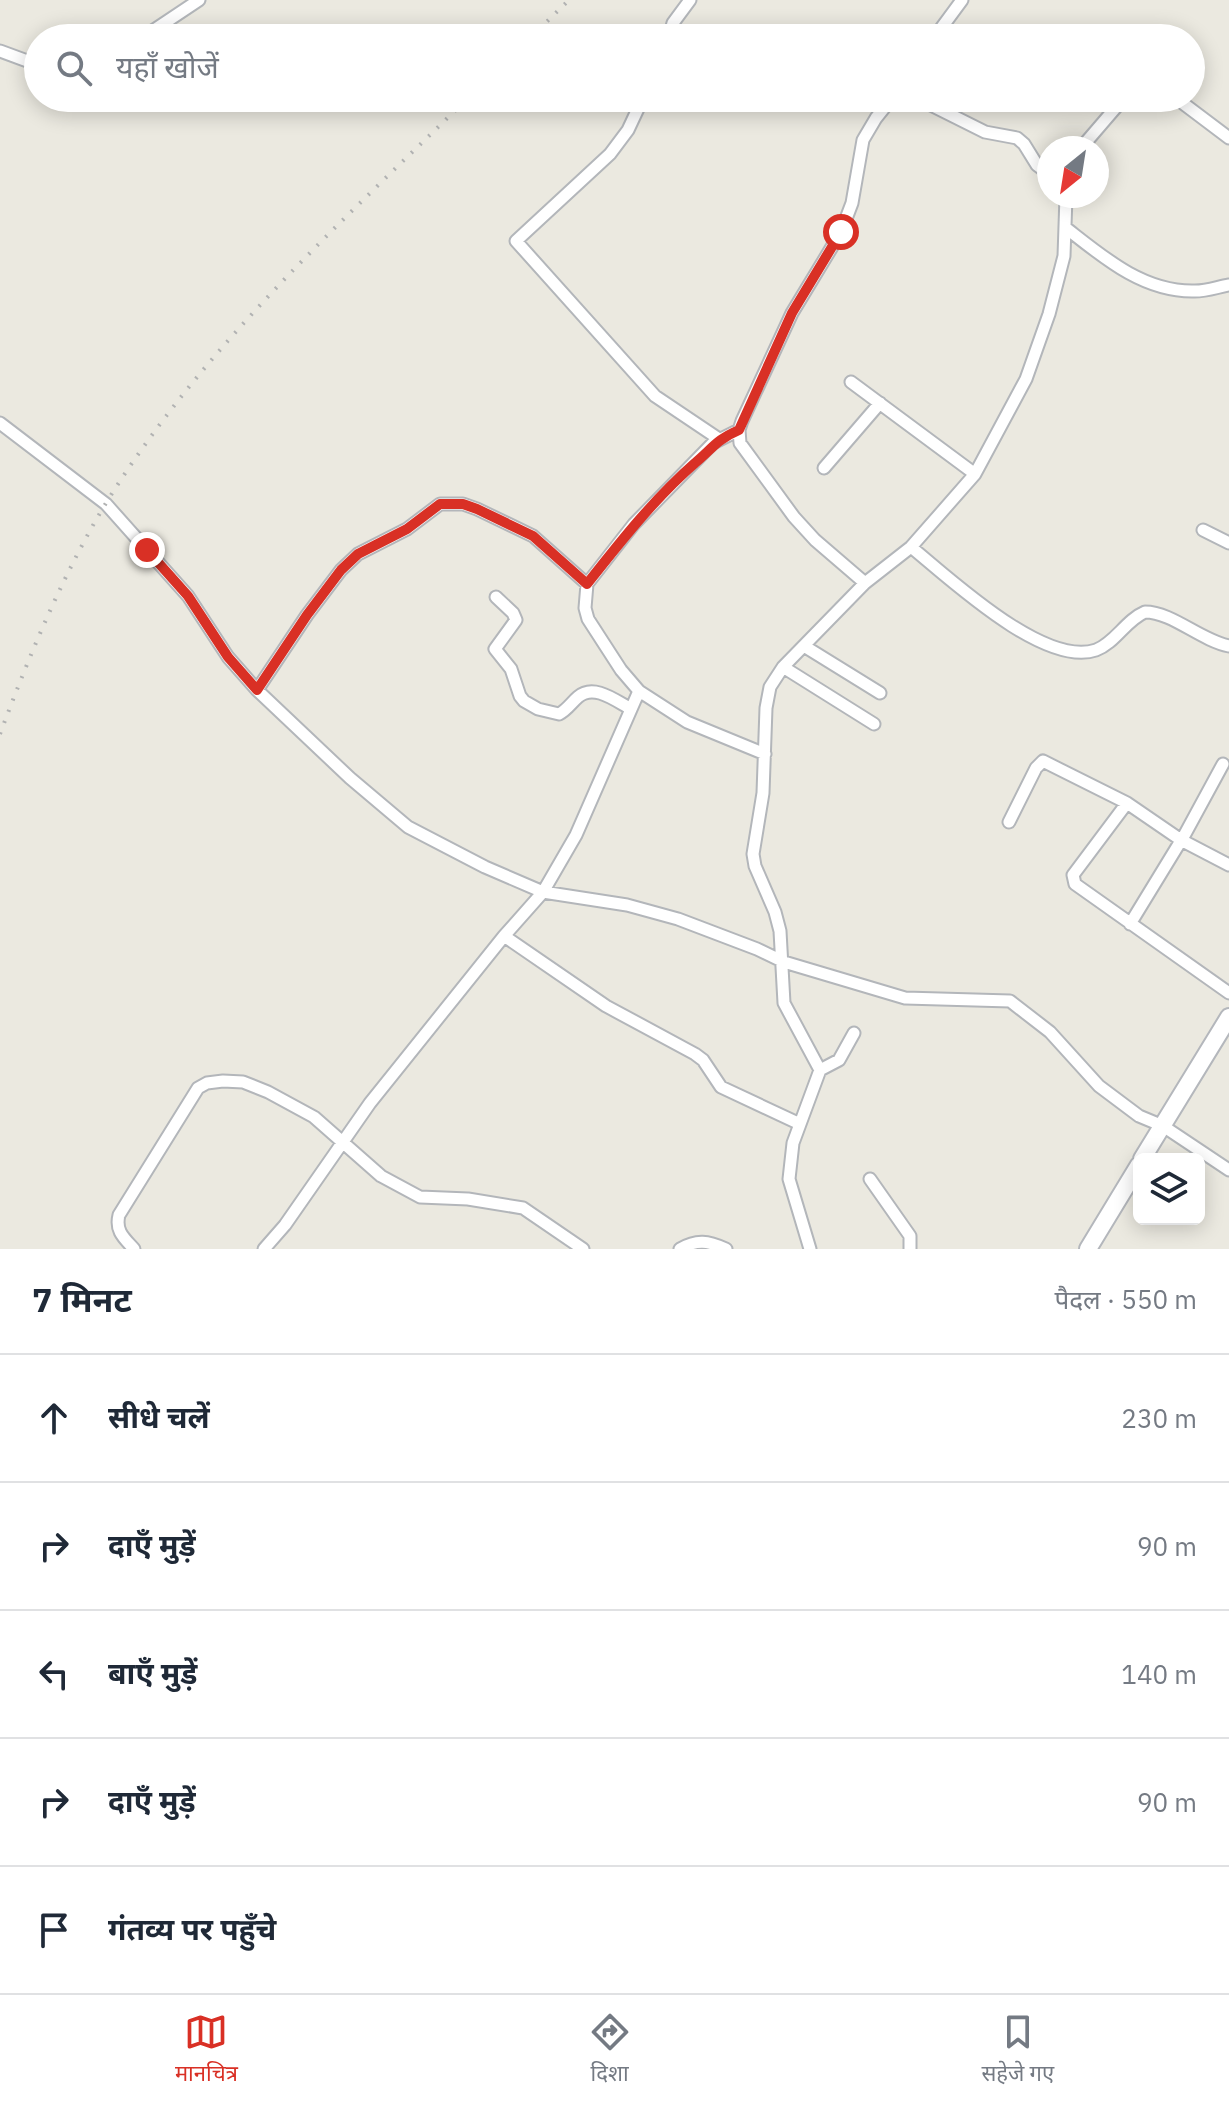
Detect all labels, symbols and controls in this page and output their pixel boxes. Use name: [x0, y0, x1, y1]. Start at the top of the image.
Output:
search box: [24, 24, 1205, 112]
icon: search: [52, 46, 96, 90]
text: यहाँ खोजें: [116, 47, 219, 86]
north arrow: [1037, 136, 1109, 208]
route start: [823, 214, 859, 250]
route end: [129, 532, 165, 568]
map controls: [1133, 1153, 1205, 1225]
button: layers: [1133, 1153, 1205, 1225]
text: 7 मिनट: [32, 1277, 132, 1321]
text: पैदल · 550 m: [1054, 1282, 1197, 1316]
icon: ahead: [32, 1396, 76, 1440]
text: सीधे चलें: [108, 1397, 210, 1436]
text: 230 m: [1121, 1401, 1197, 1435]
icon: right: [32, 1524, 76, 1568]
text: दाएँ मुड़ें: [108, 1525, 196, 1564]
text: 90 m: [1137, 1529, 1197, 1563]
icon: left: [32, 1652, 76, 1696]
text: बाएँ मुड़ें: [108, 1653, 197, 1692]
text: 140 m: [1121, 1657, 1197, 1691]
icon: right: [32, 1780, 76, 1824]
text: दाएँ मुड़ें: [108, 1781, 196, 1820]
text: 90 m: [1137, 1785, 1197, 1819]
icon: arrive: [32, 1908, 76, 1952]
text: गंतव्य पर पहुँचे: [108, 1909, 276, 1948]
tab: मानचित्र: [175, 2010, 238, 2090]
tab: दिशा: [588, 2010, 632, 2090]
tab: सहेजे गए: [981, 2010, 1054, 2090]

